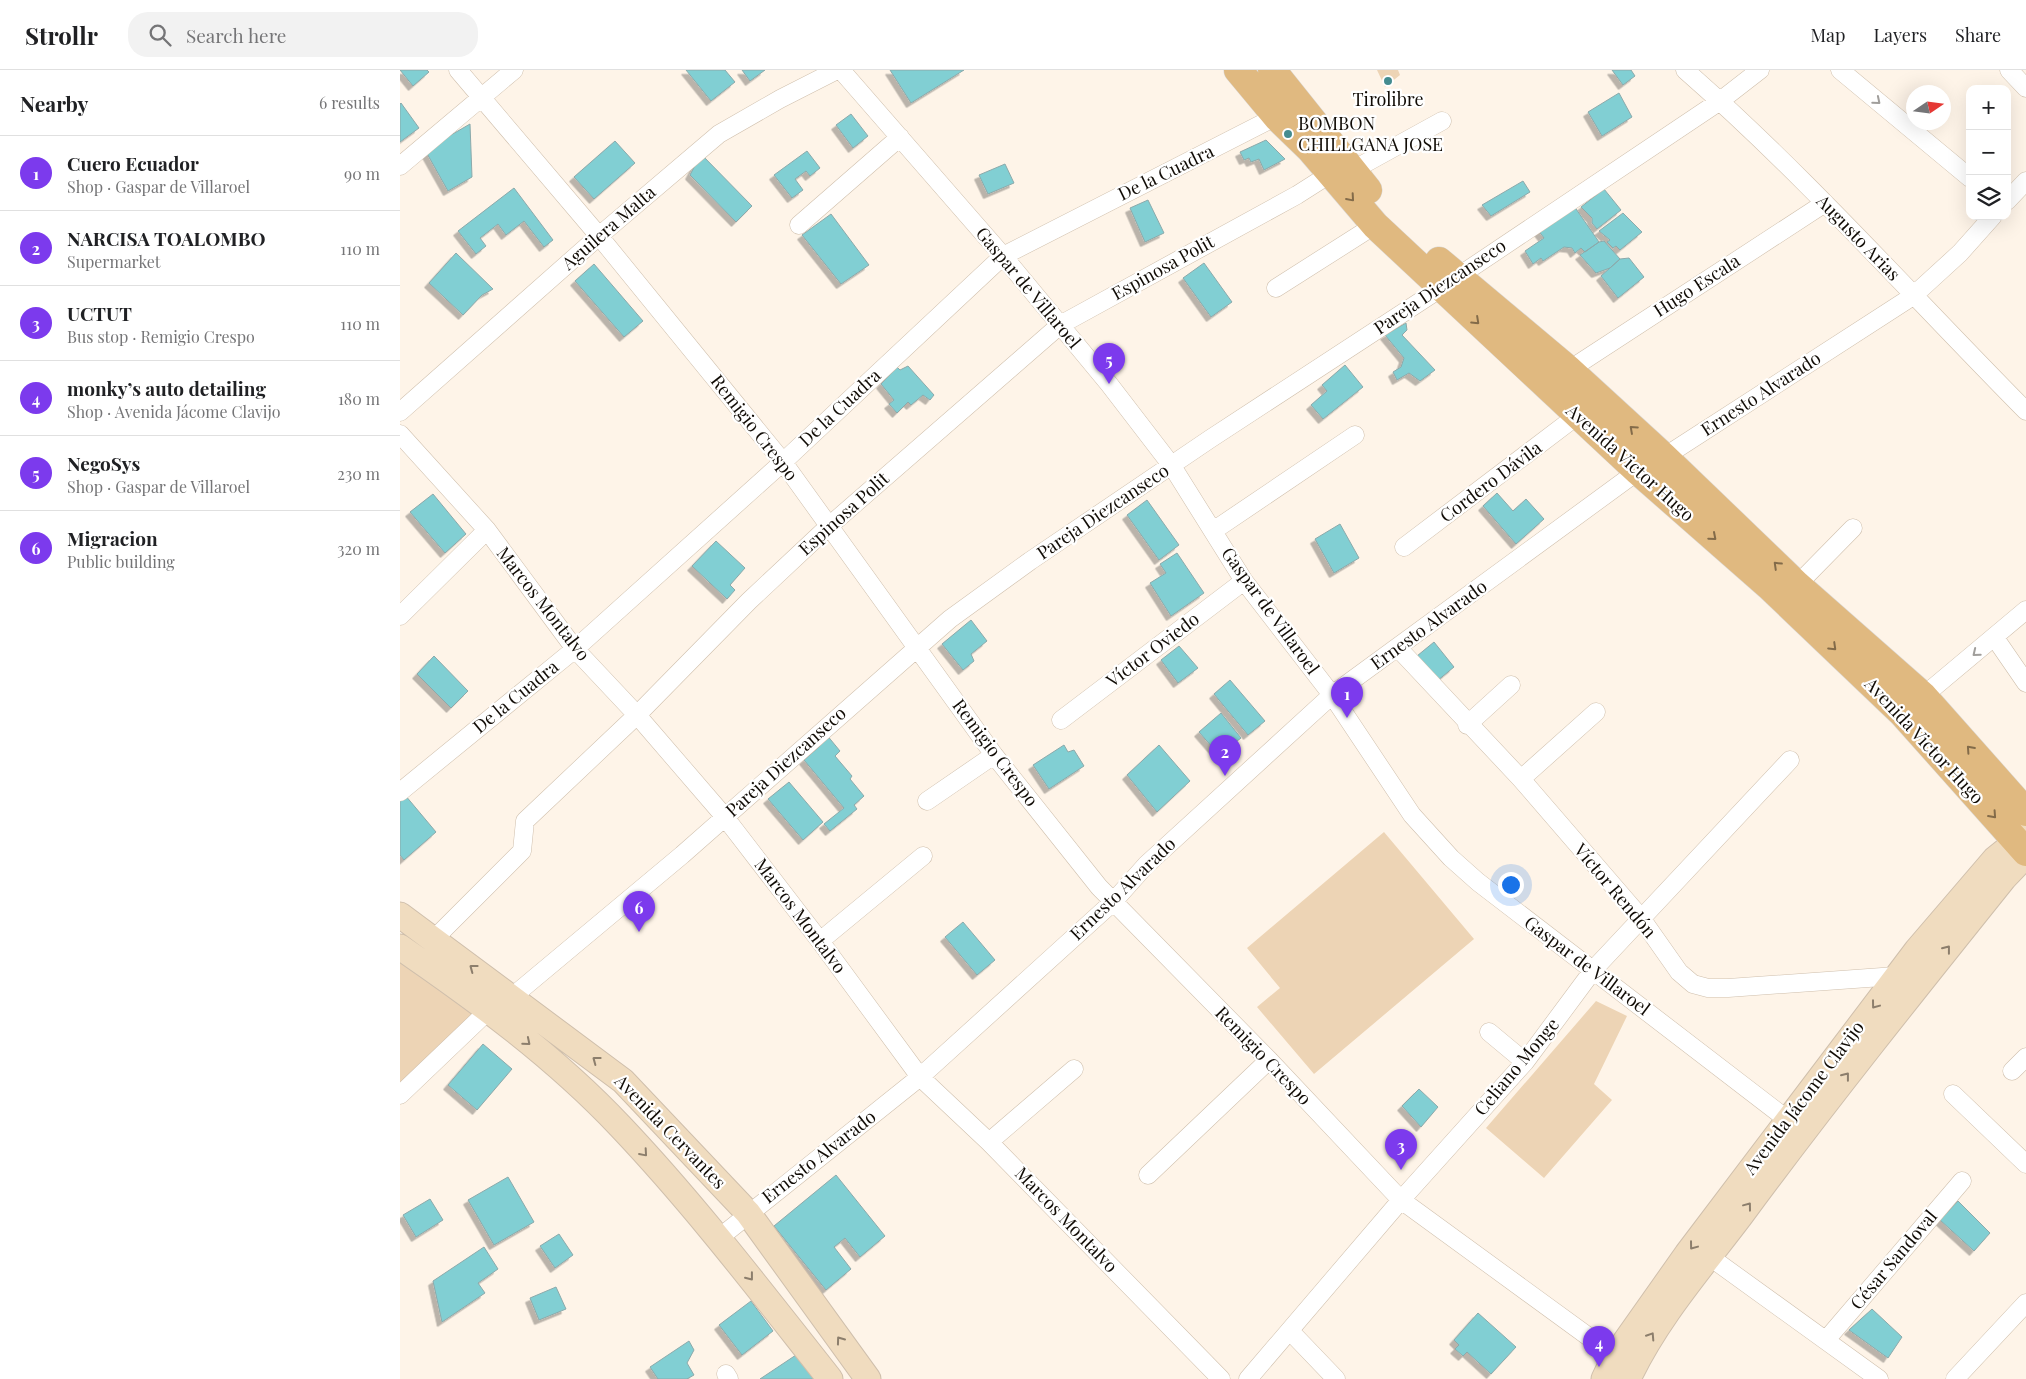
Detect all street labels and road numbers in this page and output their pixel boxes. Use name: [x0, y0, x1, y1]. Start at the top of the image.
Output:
street label: De la Cuadra: [1114, 139, 1217, 206]
street label: Aguilera Malta: [556, 180, 660, 275]
street label: Augusto Arias: [1811, 188, 1906, 286]
street label: Gaspar de Villaroel: [971, 222, 1087, 353]
street label: Espinosa Polit: [1107, 229, 1218, 305]
street label: Pareja Diezcanseco: [1369, 233, 1510, 339]
street label: Hugo Escala: [1649, 248, 1744, 322]
street label: Ernesto Alvarado: [1696, 345, 1825, 441]
street label: De la Cuadra: [793, 363, 885, 451]
street label: Remigio Crespo: [706, 369, 804, 486]
street label: Avenida Victor Hugo: [1561, 398, 1700, 526]
street label: Cordero Dávila: [1435, 435, 1546, 527]
street label: Pareja Diezcanseco: [1032, 458, 1173, 564]
street label: Espinosa Polit: [793, 466, 894, 560]
street label: Marcos Montalvo: [492, 542, 596, 665]
street label: Gaspar de Villaroel: [1217, 542, 1325, 679]
street label: Ernesto Alvarado: [1365, 574, 1492, 675]
street label: Víctor Oviedo: [1100, 606, 1204, 693]
street label: De la Cuadra: [468, 654, 563, 738]
street label: Avenida Victor Hugo: [1859, 671, 1990, 809]
street label: Remigio Crespo: [947, 694, 1044, 811]
street label: Pareja Diezcanseco: [720, 701, 851, 822]
street label: Ernesto Alvarado: [1064, 831, 1181, 945]
street label: Víctor Rendón: [1569, 837, 1662, 943]
street label: Marcos Montalvo: [750, 853, 852, 978]
street label: Gaspar de Villaroel: [1520, 910, 1655, 1020]
street label: Remigio Crespo: [1210, 1001, 1317, 1110]
street label: Celiano Monge: [1468, 1013, 1564, 1120]
street label: Avenida Jácome Clavijo: [1737, 1016, 1869, 1180]
street label: Avenida Cervantes: [609, 1068, 732, 1194]
street label: Ernesto Alvarado: [756, 1104, 880, 1208]
street label: Marcos Montalvo: [1010, 1161, 1123, 1277]
street label: César Sandoval: [1844, 1205, 1942, 1314]

